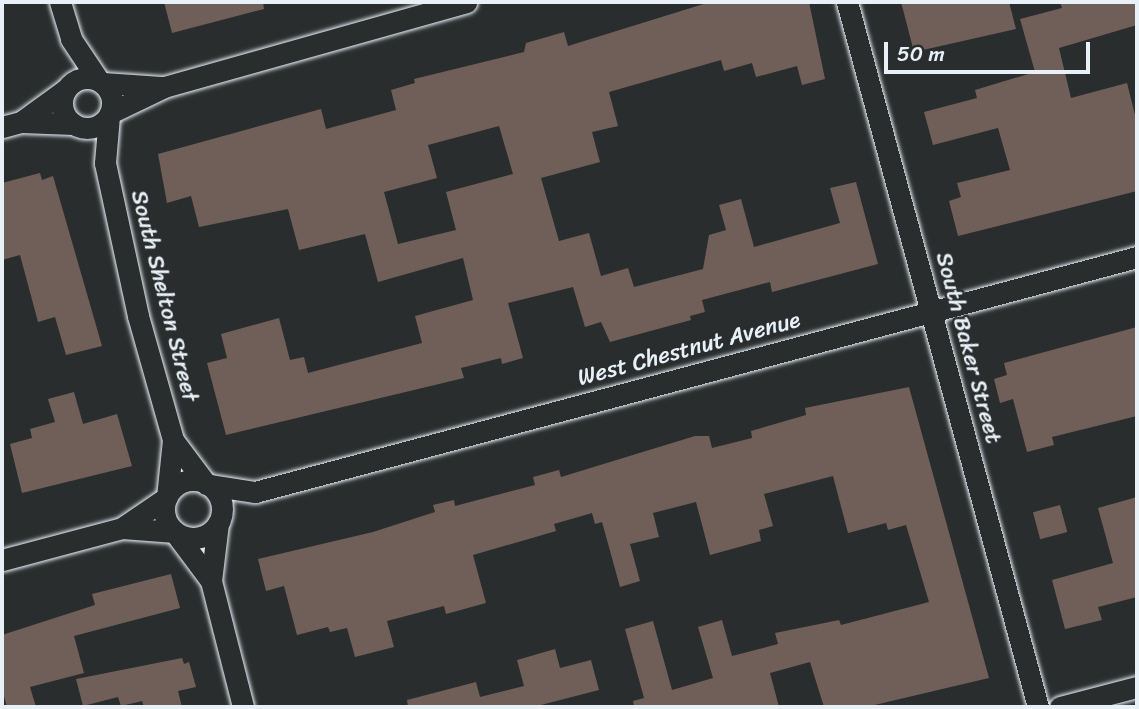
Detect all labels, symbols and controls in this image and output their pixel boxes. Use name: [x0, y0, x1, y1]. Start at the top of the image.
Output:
scale bar: [887, 28, 1094, 72]
text: 50 m: [897, 35, 945, 73]
street label: South Shelton Street: [124, 187, 204, 405]
street label: South Baker Street: [929, 248, 1007, 448]
street label: West Chestnut Avenue: [575, 306, 803, 392]

